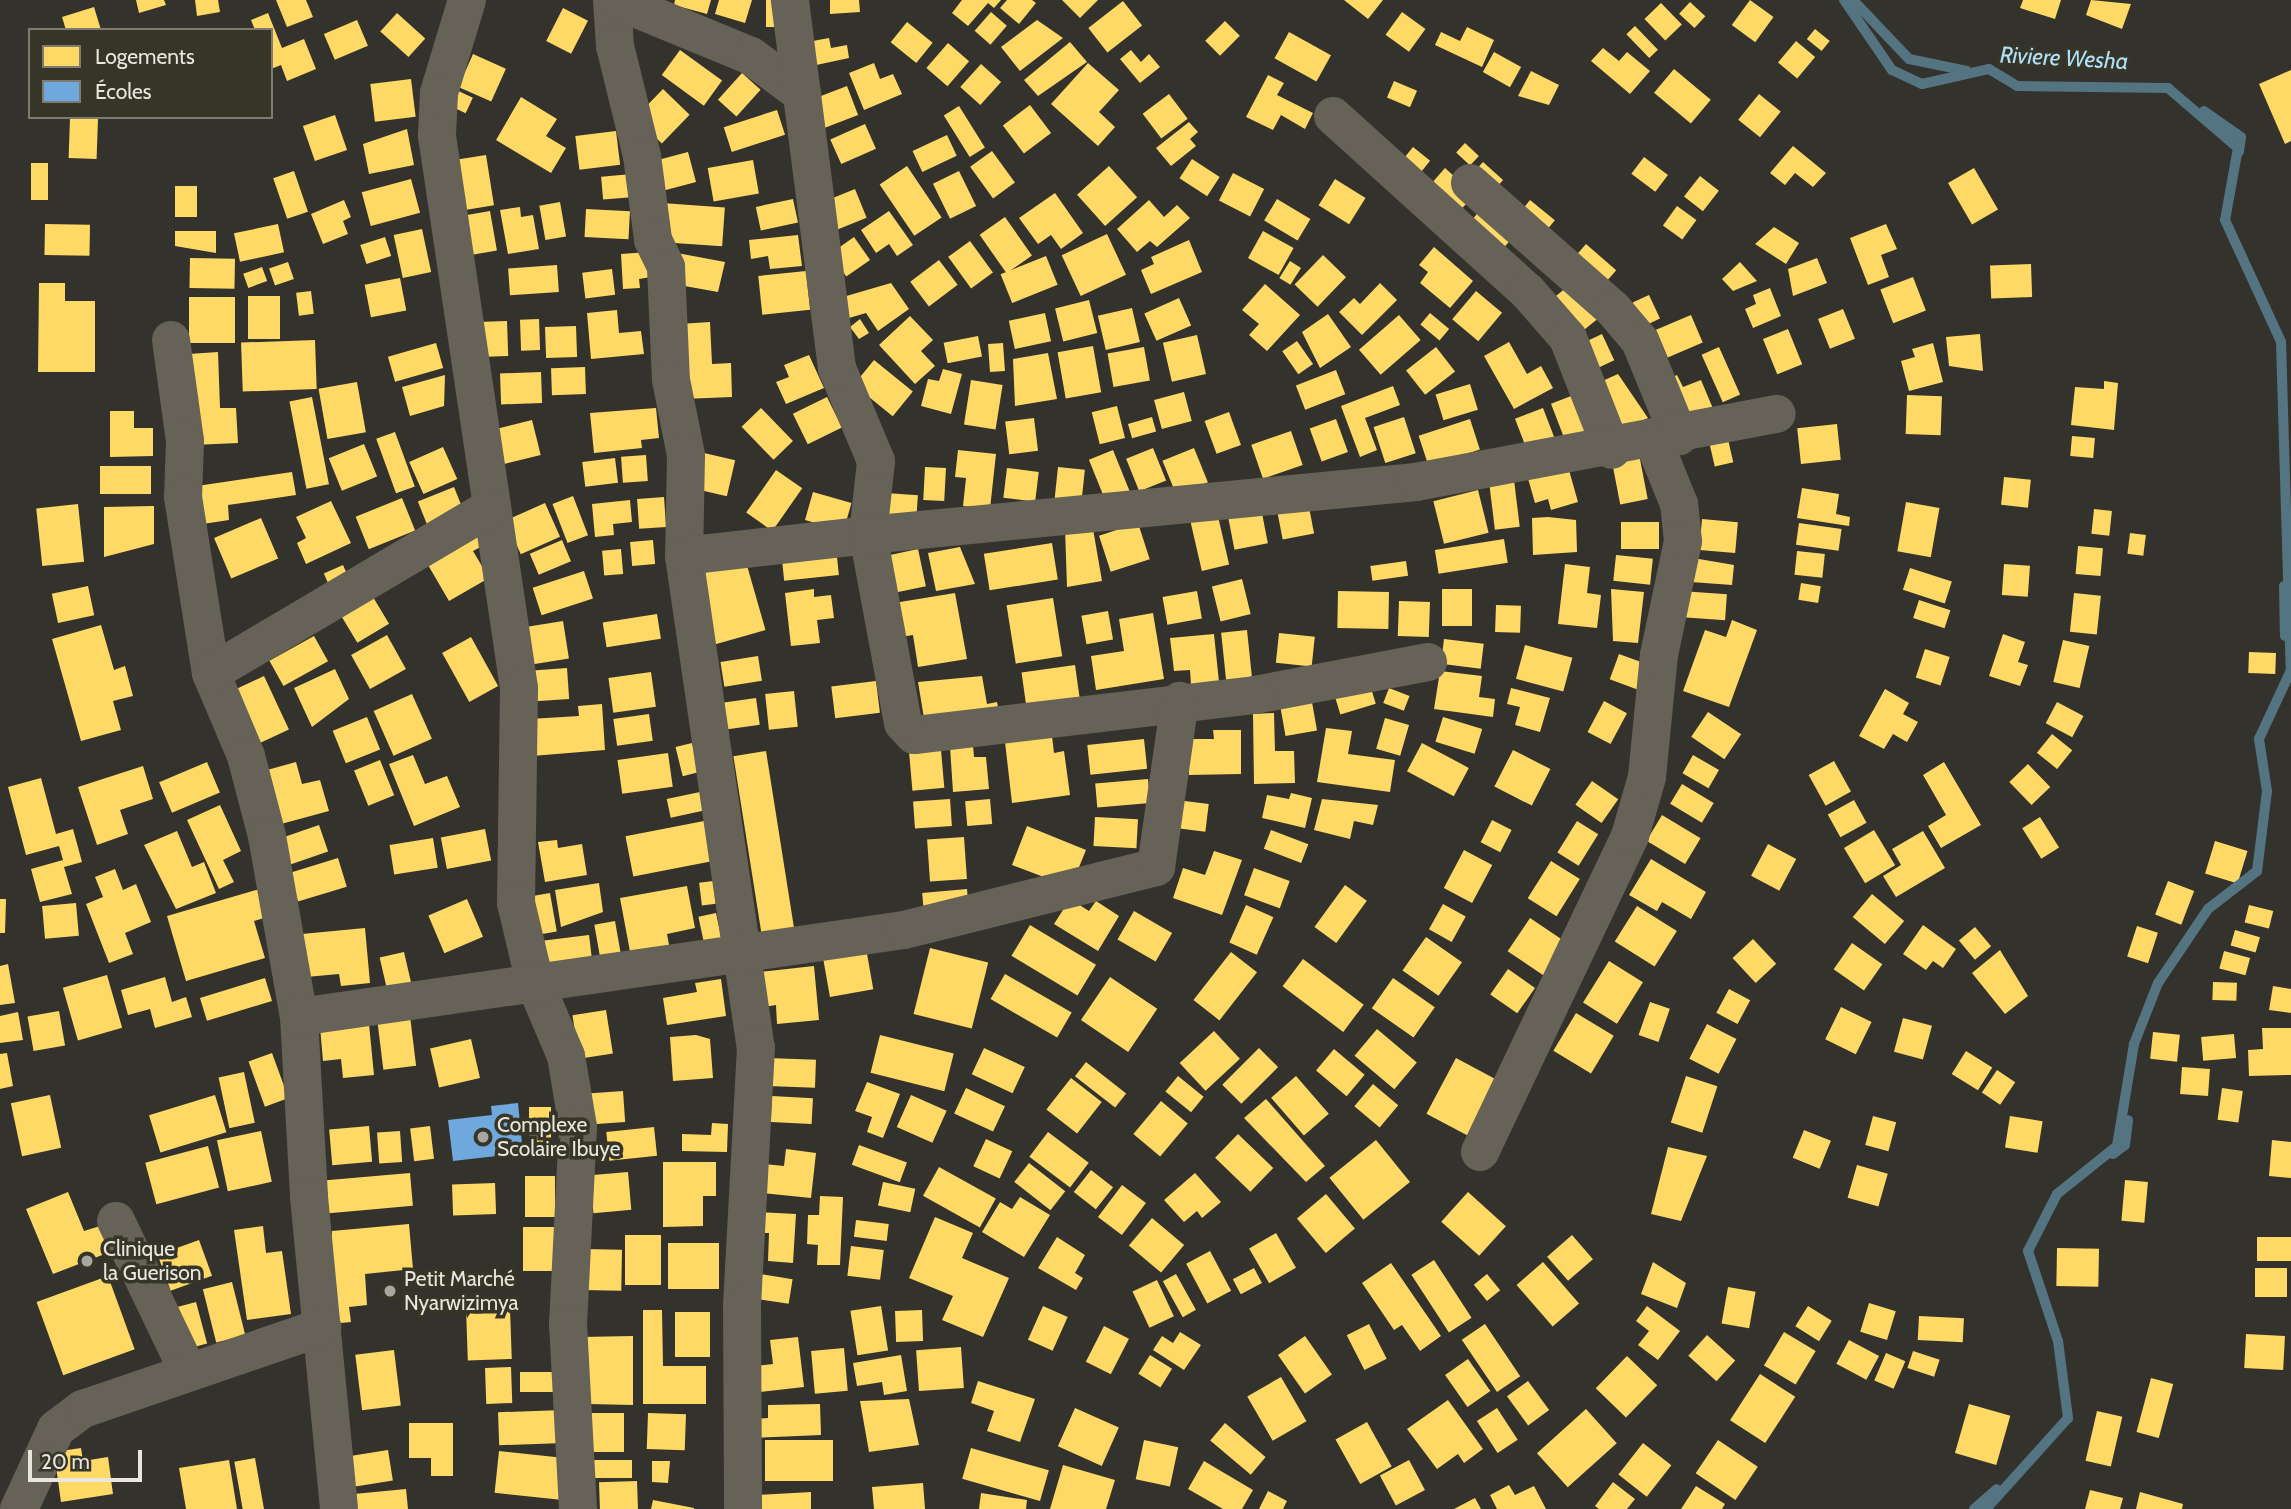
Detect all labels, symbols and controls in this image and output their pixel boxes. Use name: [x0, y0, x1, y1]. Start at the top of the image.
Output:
legend: [28, 28, 273, 119]
water label: Riviere Wesha: [1999, 41, 2129, 75]
text: Logements: [95, 44, 195, 69]
text: Écoles: [95, 79, 152, 104]
place label: Complexe Scolaire Ibuye: [497, 1112, 621, 1162]
marker: Complexe Scolaire Ibuye: [475, 1129, 491, 1145]
place label: Clinique la Guerison: [103, 1236, 202, 1286]
marker: Clinique la Guerison: [77, 1251, 97, 1271]
place label: Petit Marché Nyarwizimya: [404, 1266, 518, 1316]
marker: Petit Marché Nyarwizimya: [382, 1283, 398, 1299]
scale bar: [32, 1436, 145, 1480]
text: 20 m: [41, 1449, 90, 1474]

